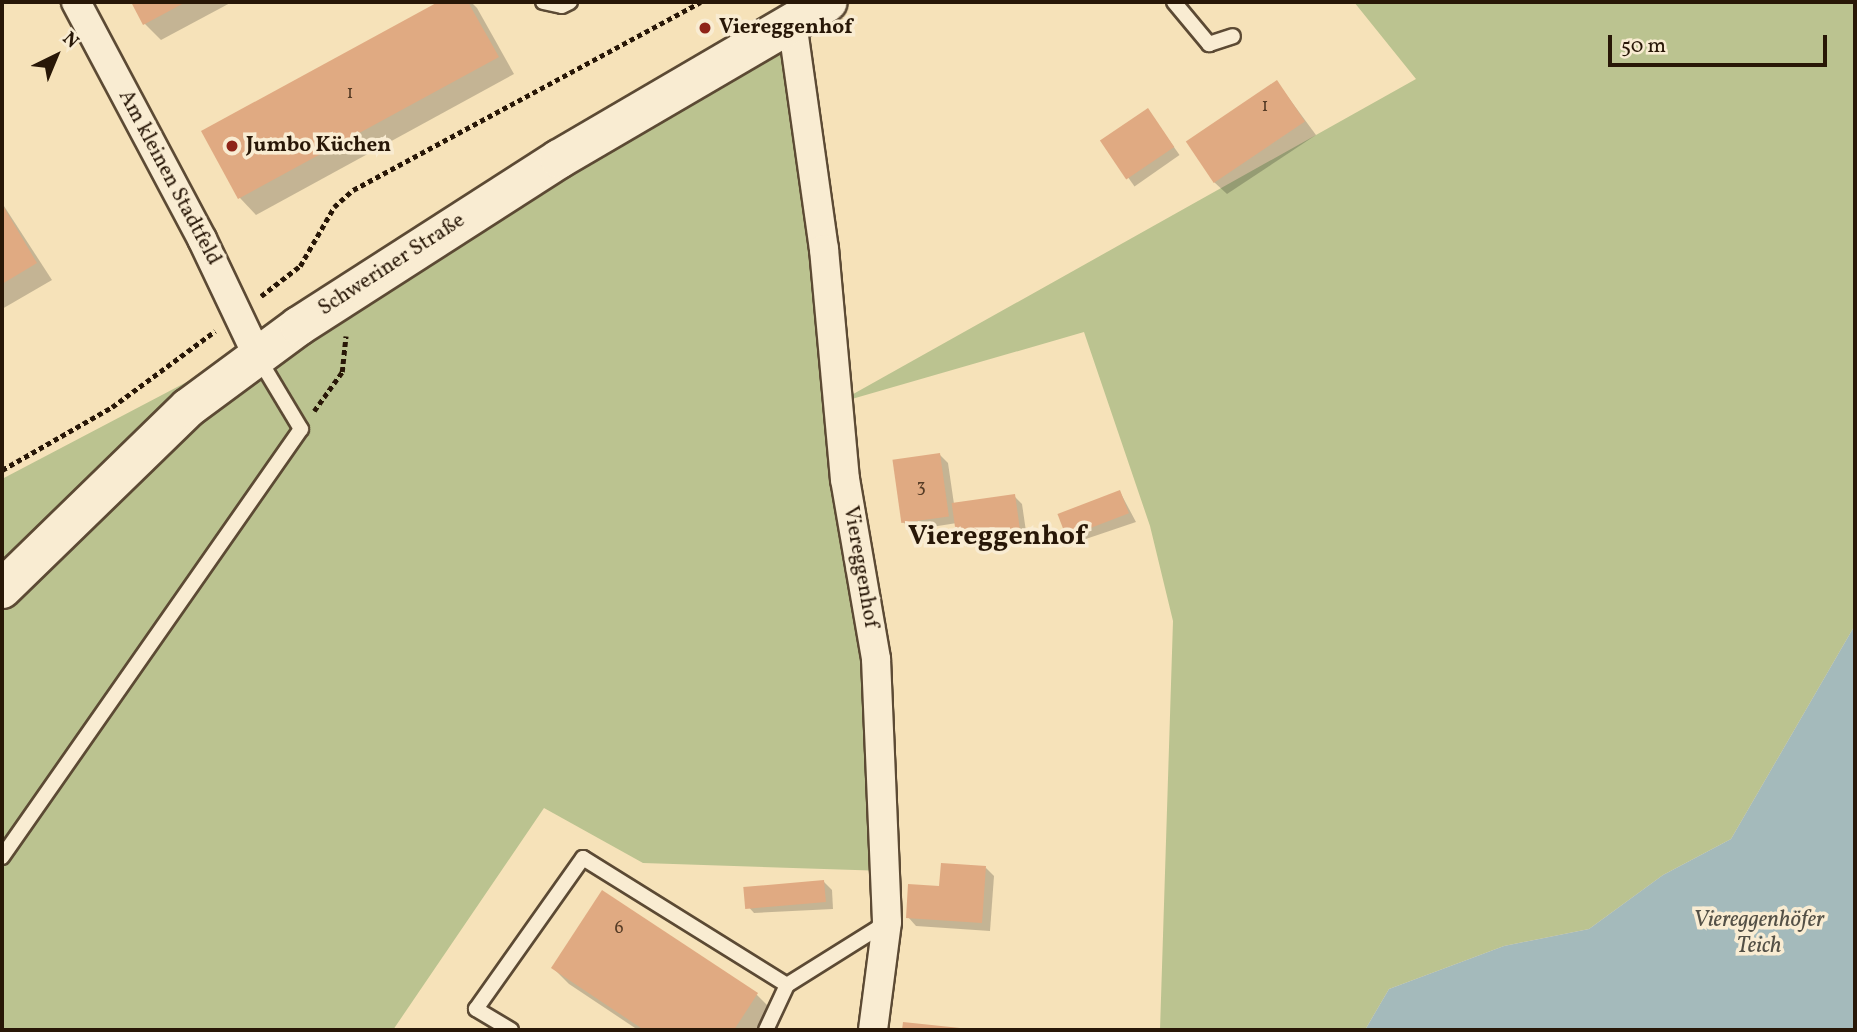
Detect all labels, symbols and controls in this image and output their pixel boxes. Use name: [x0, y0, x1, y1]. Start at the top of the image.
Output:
place label: Viereggenhof: [719, 15, 852, 41]
marker: Viereggenhof: [697, 20, 713, 36]
north arrow: [21, 21, 91, 91]
scale bar: [1612, 21, 1831, 65]
text: N: [56, 26, 84, 55]
text: 50 m: [1621, 32, 1666, 61]
house number: 1: [347, 83, 353, 105]
street label: Am kleinen Stadtfeld: [112, 86, 226, 270]
house number: 1: [1262, 96, 1268, 118]
place label: Jumbo Küchen: [246, 133, 391, 159]
marker: Jumbo Küchen: [224, 138, 240, 154]
street label: Schweriner Straße: [314, 208, 470, 322]
house number: 3: [916, 477, 926, 499]
street label: Viereggenhof: [837, 504, 883, 630]
district label: Viereggenhof: [908, 520, 1086, 554]
water label: Viereggenhöfer Teich: [1693, 906, 1825, 960]
house number: 6: [614, 918, 624, 940]

